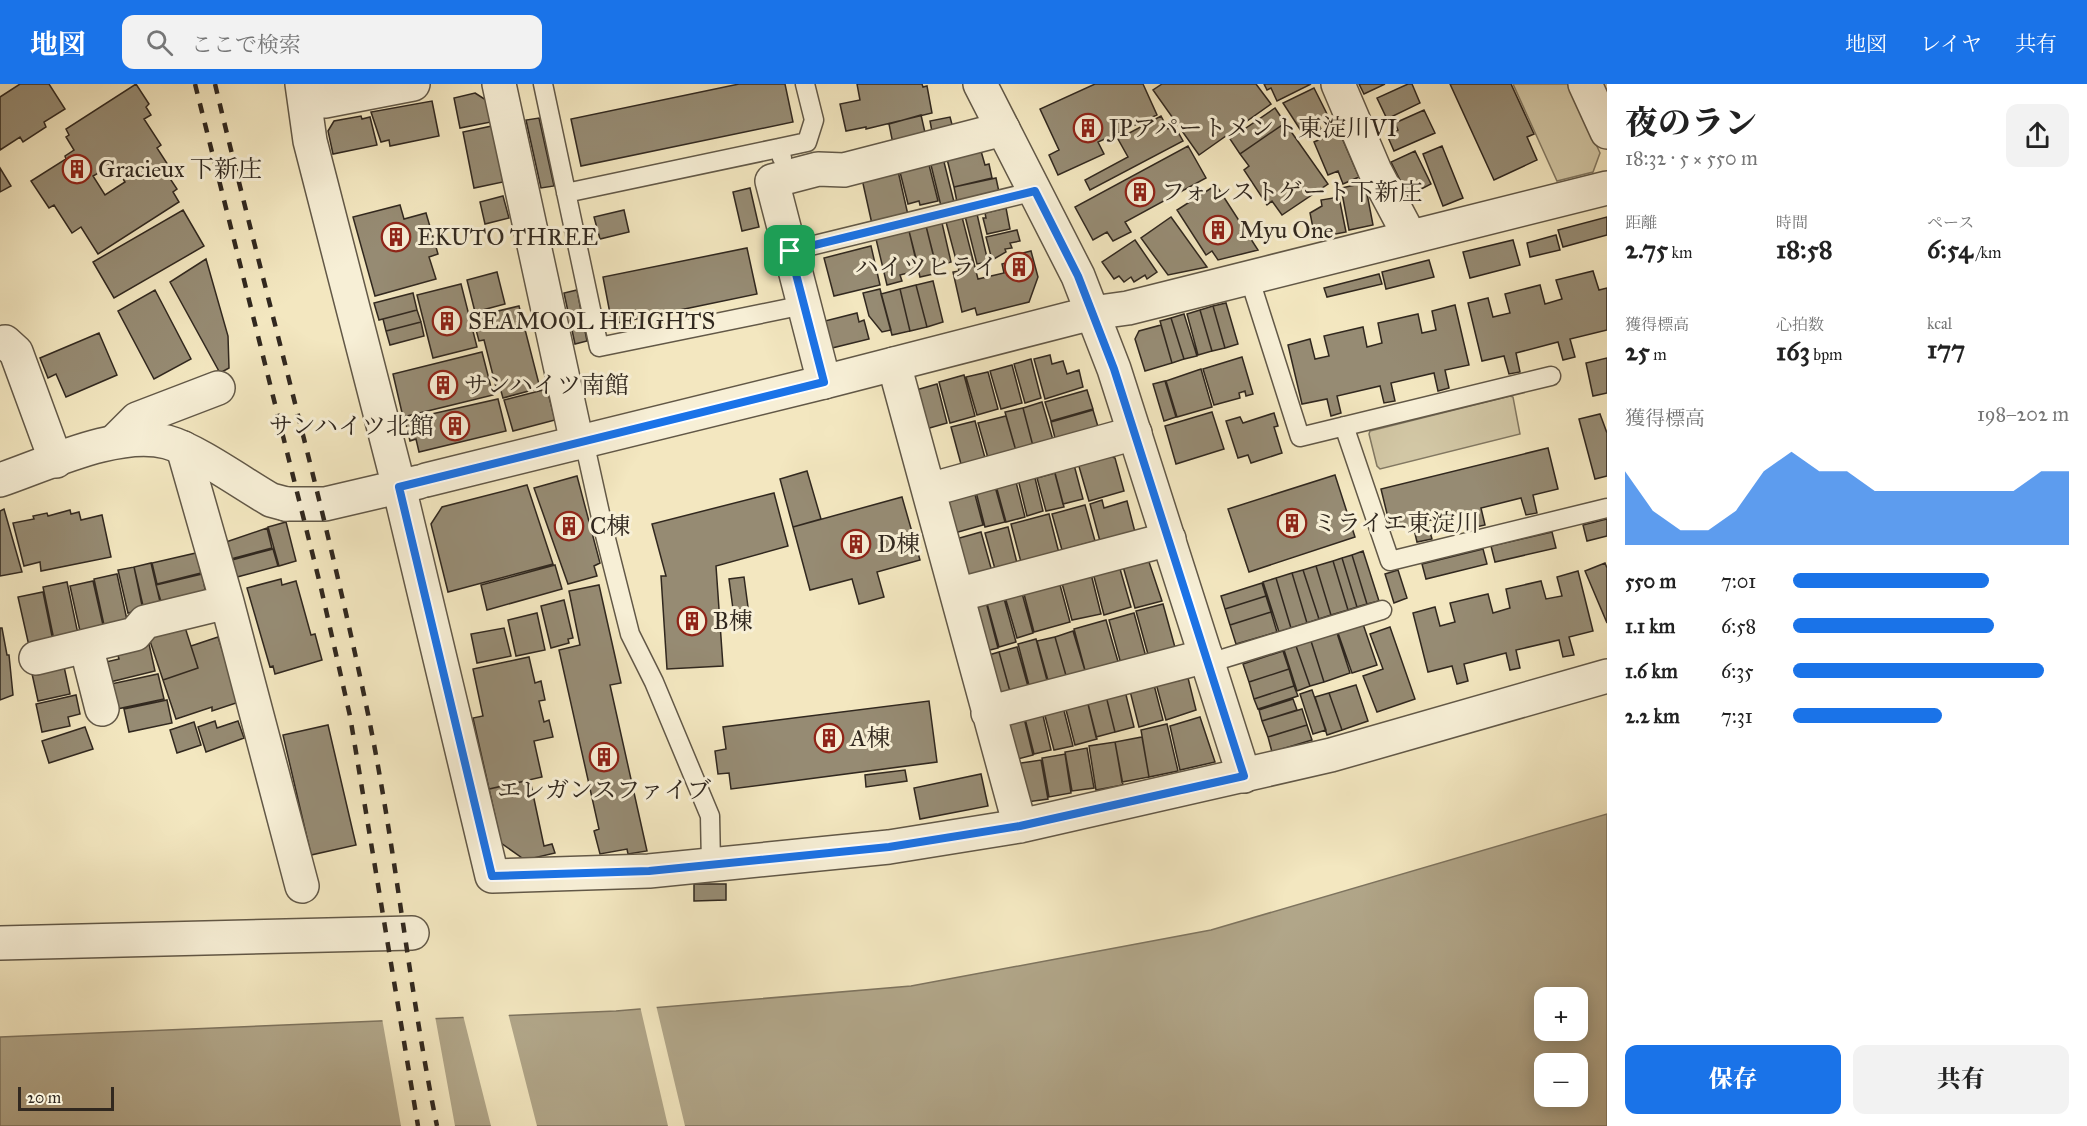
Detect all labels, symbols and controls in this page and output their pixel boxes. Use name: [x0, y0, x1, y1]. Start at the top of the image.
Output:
search box: [122, 15, 542, 69]
icon: search: [143, 26, 176, 59]
text: 地図: [30, 27, 86, 62]
text: ここで検索: [191, 31, 301, 58]
text: 地図: [1845, 31, 1887, 57]
text: レイヤ: [1920, 31, 1982, 57]
text: 共有: [2015, 31, 2057, 57]
text: 夜のラン: [1625, 103, 1757, 143]
button: share: [2006, 104, 2069, 167]
building icon: JPアパートメント東淀川VI: [1072, 112, 1104, 144]
place label: JPアパートメント東淀川VI: [1106, 113, 1397, 143]
text: 18:32 · 5 × 550 m: [1625, 146, 1758, 170]
building icon: Gracieux 下新庄: [61, 153, 93, 185]
place label: Gracieux 下新庄: [98, 154, 262, 184]
building icon: フォレストゲート下新庄: [1124, 176, 1156, 208]
place label: フォレストゲート下新庄: [1161, 177, 1423, 207]
text: 距離: [1625, 213, 1657, 232]
text: 時間: [1776, 213, 1808, 232]
text: ペース: [1927, 213, 1974, 232]
building icon: Myu One: [1202, 214, 1234, 246]
place label: Myu One: [1239, 215, 1334, 245]
building icon: EKUTO THREE: [380, 221, 412, 253]
place label: EKUTO THREE: [417, 222, 598, 252]
pin: [764, 225, 815, 276]
text: 2.75: [1625, 233, 1668, 265]
text: 18:58: [1776, 233, 1833, 265]
text: 6:54: [1927, 233, 1973, 265]
icon: arrive: [773, 234, 806, 267]
text: km: [1668, 243, 1692, 262]
text: /km: [1973, 243, 2001, 262]
building icon: ハイツヒライ: [1003, 251, 1035, 283]
place label: ハイツヒライ: [855, 252, 998, 282]
building icon: SEAMOOL HEIGHTS: [431, 305, 463, 337]
place label: SEAMOOL HEIGHTS: [468, 306, 715, 336]
text: kcal: [1927, 314, 1952, 333]
text: 獲得標高: [1625, 315, 1689, 334]
text: 心拍数: [1776, 315, 1824, 334]
text: 177: [1927, 333, 1965, 365]
text: 25: [1625, 335, 1650, 367]
text: 163: [1776, 335, 1810, 367]
text: m: [1650, 345, 1667, 364]
text: bpm: [1810, 345, 1843, 364]
building icon: サンハイツ南館: [427, 369, 459, 401]
place label: サンハイツ南館: [464, 370, 629, 400]
text: 198–202 m: [1977, 402, 2069, 426]
text: 獲得標高: [1625, 406, 1705, 430]
building icon: サンハイツ北館: [439, 410, 471, 442]
place label: サンハイツ北館: [269, 411, 434, 441]
building icon: ミライエ東淀川: [1276, 507, 1308, 539]
place label: ミライエ東淀川: [1313, 508, 1479, 538]
building icon: C棟: [553, 510, 585, 542]
place label: C棟: [590, 511, 630, 541]
building icon: D棟: [840, 528, 872, 560]
place label: D棟: [877, 529, 920, 559]
text: 550 m: [1625, 569, 1676, 593]
text: 7:01: [1721, 569, 1756, 593]
building icon: B棟: [676, 605, 708, 637]
place label: B棟: [713, 606, 753, 636]
text: 1.1 km: [1625, 614, 1675, 638]
text: 6:58: [1721, 614, 1756, 638]
text: 1.6 km: [1625, 659, 1678, 683]
text: 6:35: [1721, 659, 1754, 683]
text: 2.2 km: [1625, 704, 1680, 728]
text: 7:31: [1721, 704, 1753, 728]
building icon: A棟: [813, 722, 845, 754]
place label: A棟: [849, 723, 890, 753]
building icon: エレガンスファイブ: [588, 741, 620, 773]
place label: エレガンスファイブ: [497, 775, 711, 805]
map controls: [1534, 987, 1588, 1107]
button: +: [1534, 987, 1588, 1041]
button: 保存: [1625, 1045, 1841, 1114]
button: 共有: [1853, 1045, 2069, 1114]
button: −: [1534, 1053, 1588, 1107]
scale bar: [18, 1084, 114, 1112]
text: 20 m: [27, 1088, 61, 1107]

